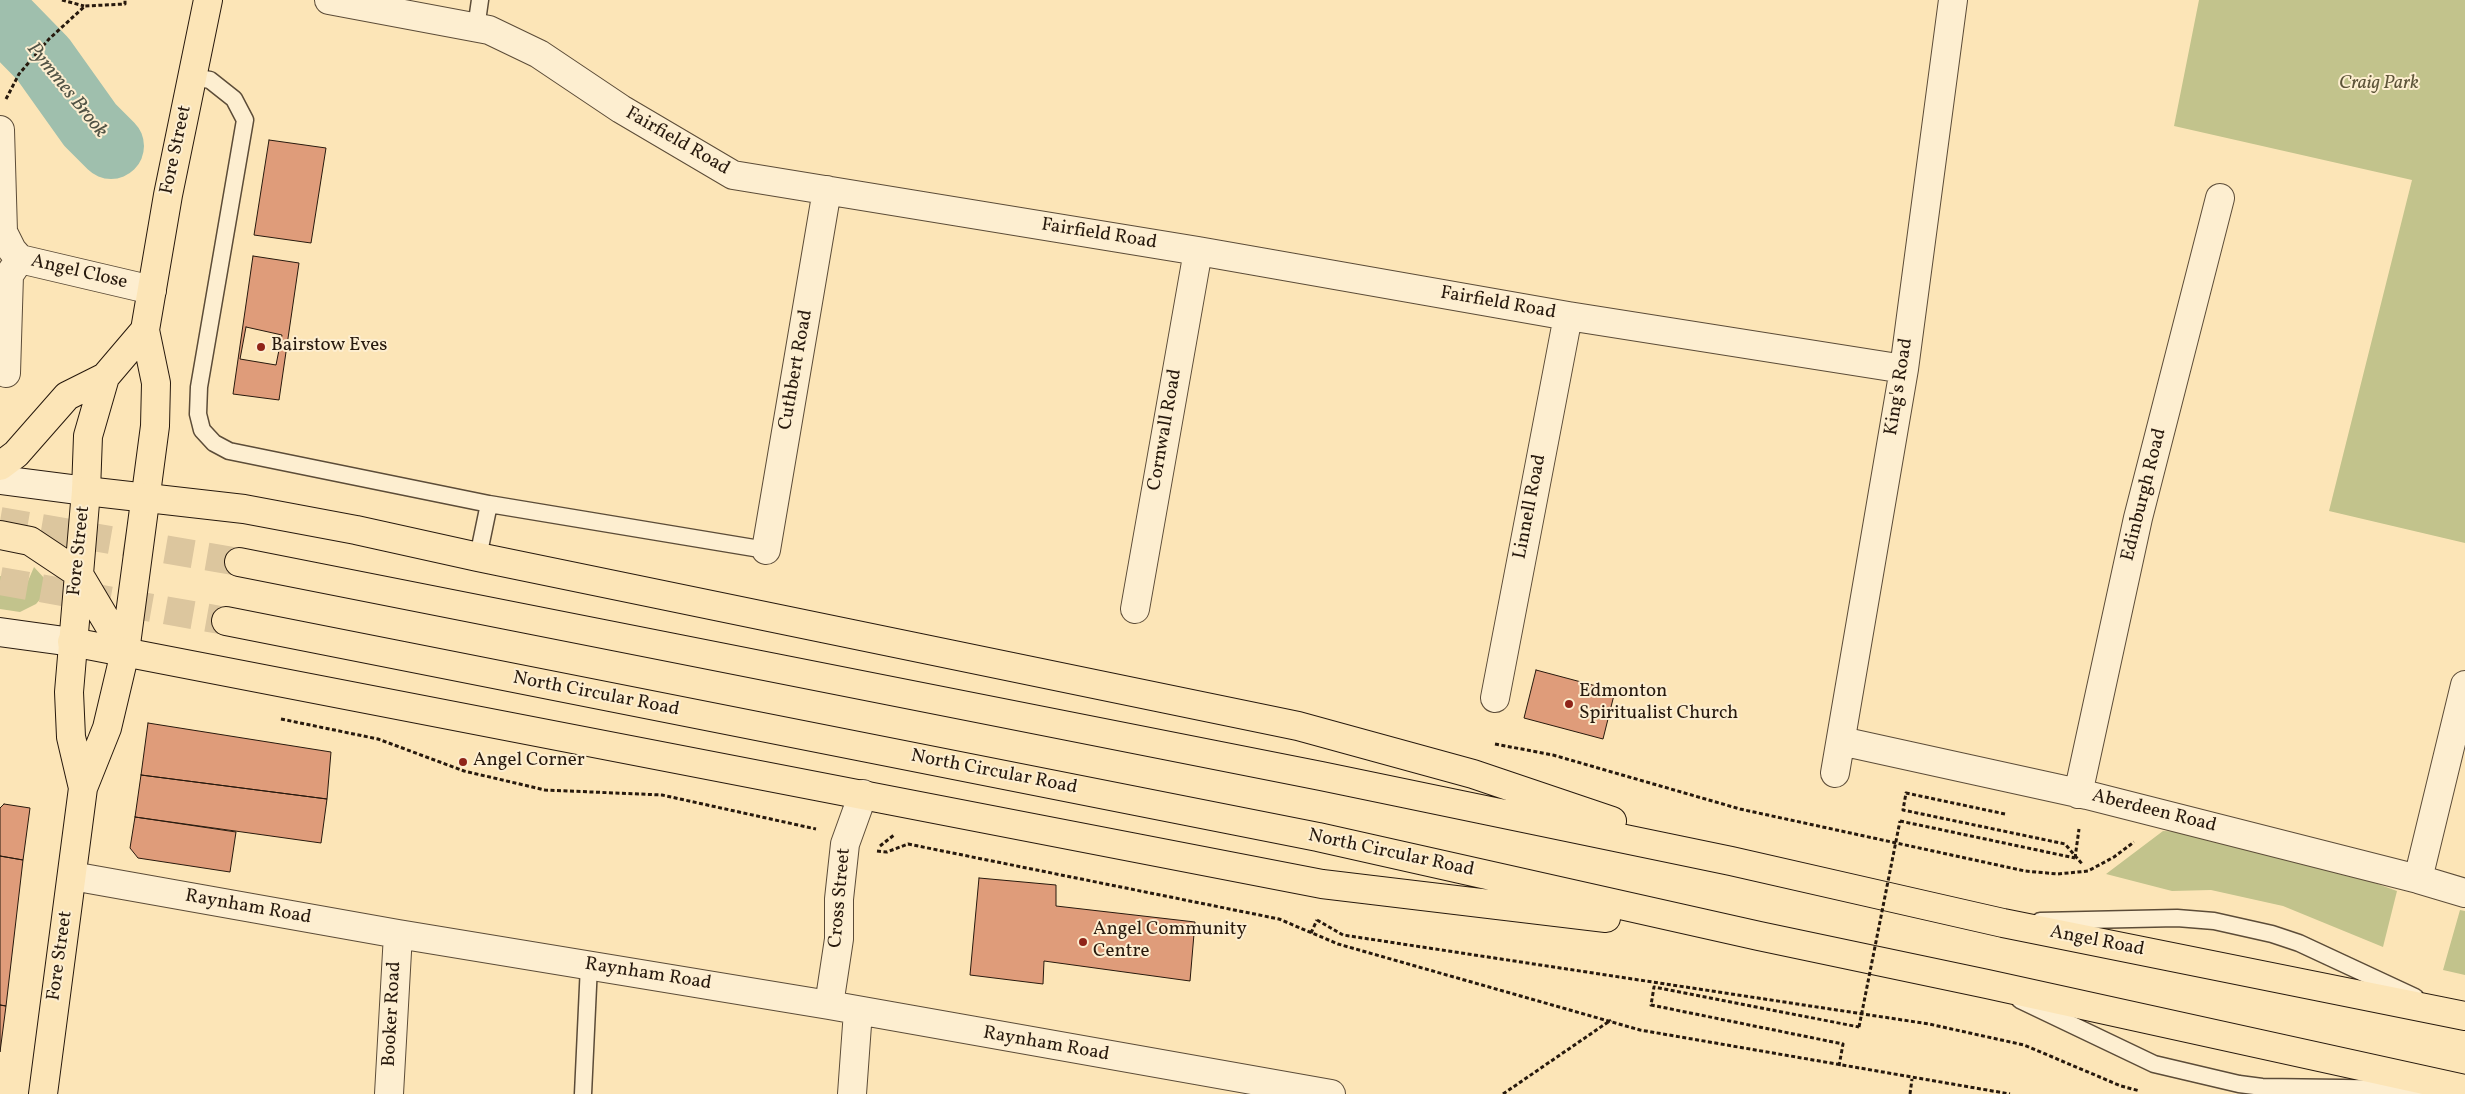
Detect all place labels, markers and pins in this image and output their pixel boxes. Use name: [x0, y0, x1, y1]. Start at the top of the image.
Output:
place label: Bairstow Eves: [271, 336, 387, 358]
marker: Bairstow Eves: [255, 341, 267, 353]
place label: Edmonton Spiritualist Church: [1579, 682, 1738, 726]
marker: Edmonton Spiritualist Church: [1563, 698, 1575, 710]
place label: Angel Corner: [473, 751, 585, 773]
marker: Angel Corner: [457, 756, 469, 768]
place label: Angel Community Centre: [1093, 920, 1247, 964]
marker: Angel Community Centre: [1077, 936, 1089, 948]

